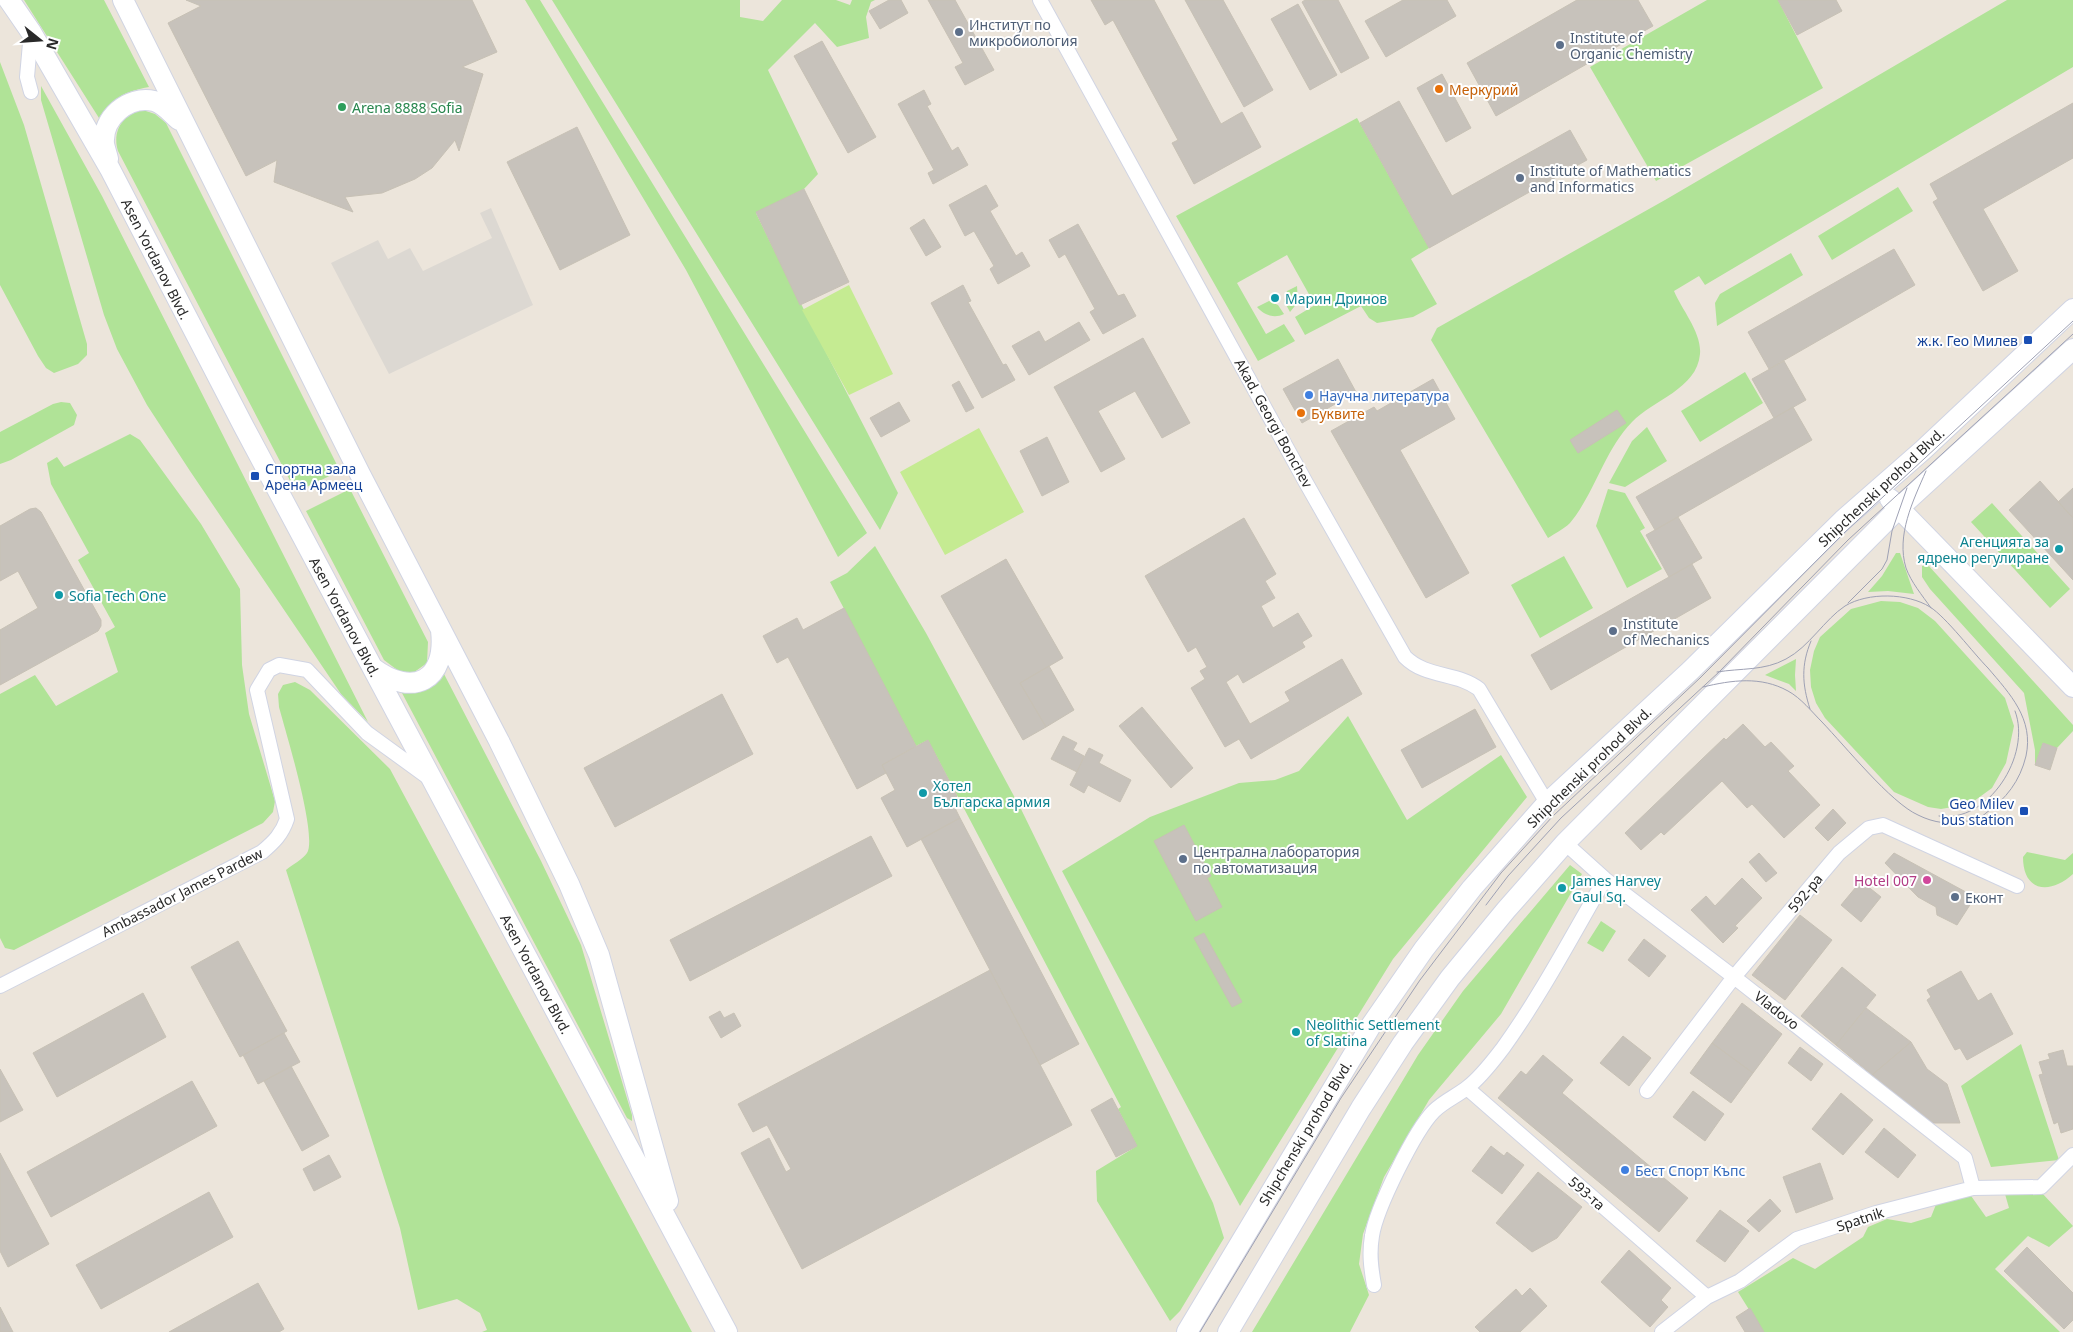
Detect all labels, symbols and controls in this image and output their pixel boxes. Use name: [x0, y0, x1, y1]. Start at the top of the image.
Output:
north arrow: [15, 15, 65, 65]
place label: Институт по микробиология: [969, 15, 1078, 50]
marker: Институт по микробиология: [953, 26, 965, 38]
place label: Institute of Organic Chemistry: [1570, 28, 1693, 63]
text: N: [42, 36, 64, 52]
marker: Institute of Organic Chemistry: [1554, 39, 1566, 51]
place label: Меркурий: [1449, 80, 1518, 99]
marker: Меркурий: [1433, 83, 1445, 95]
place label: Arena 8888 Sofia: [352, 98, 463, 117]
marker: Arena 8888 Sofia: [336, 101, 348, 113]
place label: Institute of Mathematics and Informatics: [1530, 161, 1691, 196]
marker: Institute of Mathematics and Informatics: [1514, 172, 1526, 184]
street label: Asen Yordanov Blvd.: [117, 195, 195, 323]
place label: Марин Дринов: [1285, 289, 1387, 308]
marker: Марин Дринов: [1269, 292, 1281, 304]
place label: ж.к. Гео Милев: [1917, 331, 2018, 350]
marker: ж.к. Гео Милев: [2022, 334, 2034, 346]
street label: Akad. Georgi Bonchev: [1231, 355, 1318, 492]
place label: Научна литература: [1319, 386, 1450, 405]
marker: Научна литература: [1303, 389, 1315, 401]
place label: Буквите: [1311, 404, 1365, 423]
marker: Буквите: [1295, 407, 1307, 419]
street label: Shipchenski prohod Blvd.: [1814, 423, 1948, 551]
place label: Спортна зала Арена Армеец: [265, 459, 363, 494]
marker: Спортна зала Арена Армеец: [249, 470, 261, 482]
place label: Агенцията за ядрено регулиране: [1917, 532, 2049, 567]
marker: Агенцията за ядрено регулиране: [2053, 543, 2065, 555]
street label: Asen Yordanov Blvd.: [305, 554, 385, 680]
place label: Sofia Tech One: [69, 586, 166, 605]
marker: Sofia Tech One: [53, 589, 65, 601]
place label: Institute of Mechanics: [1623, 614, 1710, 649]
marker: Institute of Mechanics: [1607, 625, 1619, 637]
street label: Shipchenski prohod Blvd.: [1523, 702, 1655, 832]
place label: Хотел Българска армия: [933, 776, 1050, 811]
marker: Хотел Българска армия: [917, 787, 929, 799]
place label: Geo Milev bus station: [1941, 794, 2015, 829]
marker: Geo Milev bus station: [2018, 805, 2030, 817]
place label: Централна лаборатория по автоматизация: [1193, 842, 1360, 877]
street label: Ambassador James Pardew: [98, 843, 266, 941]
marker: Централна лаборатория по автоматизация: [1177, 853, 1189, 865]
street label: 592-ра: [1783, 870, 1827, 916]
place label: James Harvey Gaul Sq.: [1570, 871, 1662, 906]
place label: Hotel 007: [1854, 871, 1917, 890]
marker: Hotel 007: [1921, 874, 1933, 886]
marker: James Harvey Gaul Sq.: [1556, 882, 1568, 894]
place label: Еконт: [1965, 888, 2004, 907]
marker: Еконт: [1949, 891, 1961, 903]
street label: Asen Yordanov Blvd.: [496, 911, 576, 1037]
street label: Vladovo: [1751, 986, 1803, 1034]
place label: Neolithic Settlement of Slatina: [1306, 1015, 1440, 1050]
marker: Neolithic Settlement of Slatina: [1290, 1026, 1302, 1038]
street label: Shipchenski prohod Blvd.: [1254, 1057, 1356, 1209]
place label: Бест Спорт Къпс: [1635, 1161, 1745, 1180]
marker: Бест Спорт Къпс: [1619, 1164, 1631, 1176]
street label: 593-та: [1565, 1172, 1609, 1214]
street label: Spatnik: [1834, 1202, 1887, 1236]

